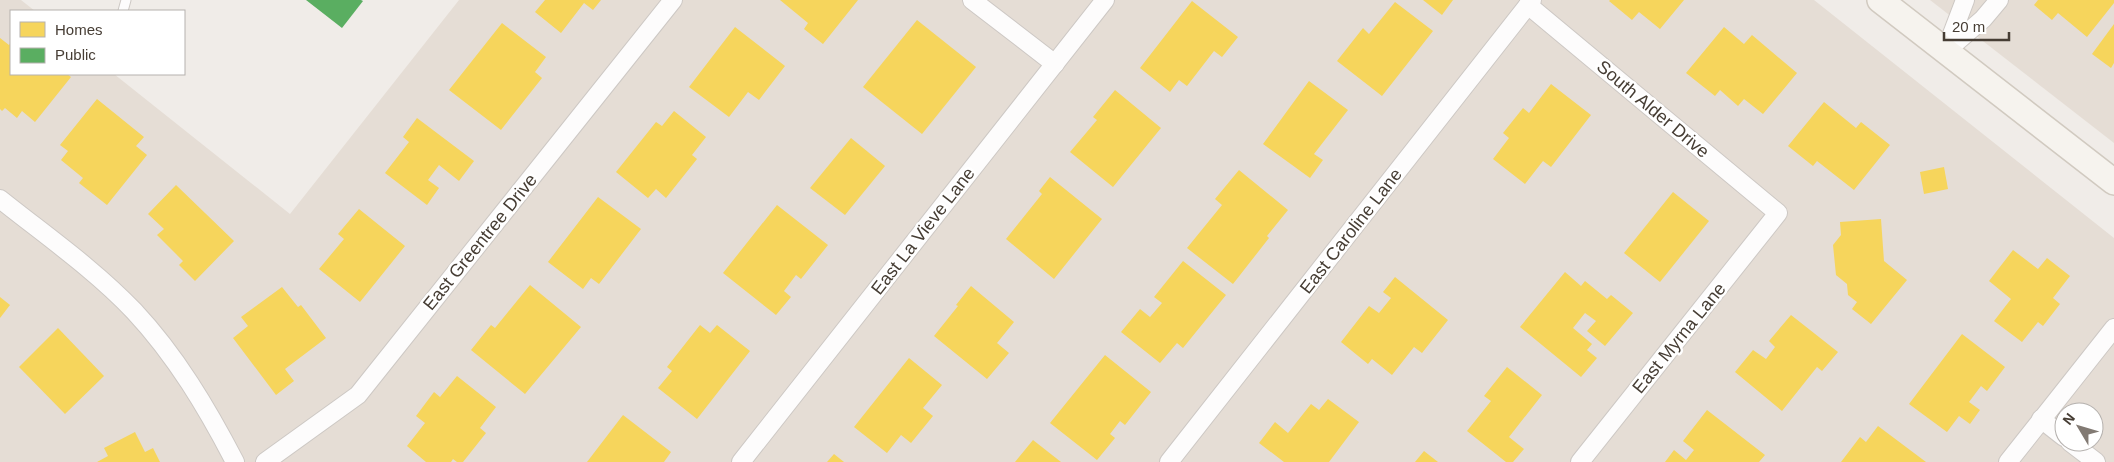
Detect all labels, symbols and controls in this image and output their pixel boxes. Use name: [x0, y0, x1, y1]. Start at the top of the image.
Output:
legend: [10, 10, 185, 75]
scale bar: [1944, 10, 2009, 42]
text: 20 m: [1952, 18, 1985, 35]
text: Homes: [55, 21, 103, 38]
text: Public: [55, 46, 96, 63]
street label: South Alder Drive: [1593, 56, 1713, 162]
street label: East La Vieve Lane: [867, 163, 979, 299]
street label: East Caroline Lane: [1296, 165, 1406, 297]
street label: East Greentree Drive: [419, 170, 541, 314]
street label: East Myrna Lane: [1628, 279, 1730, 397]
north arrow: [2054, 402, 2104, 452]
text: N: [2059, 410, 2078, 428]

